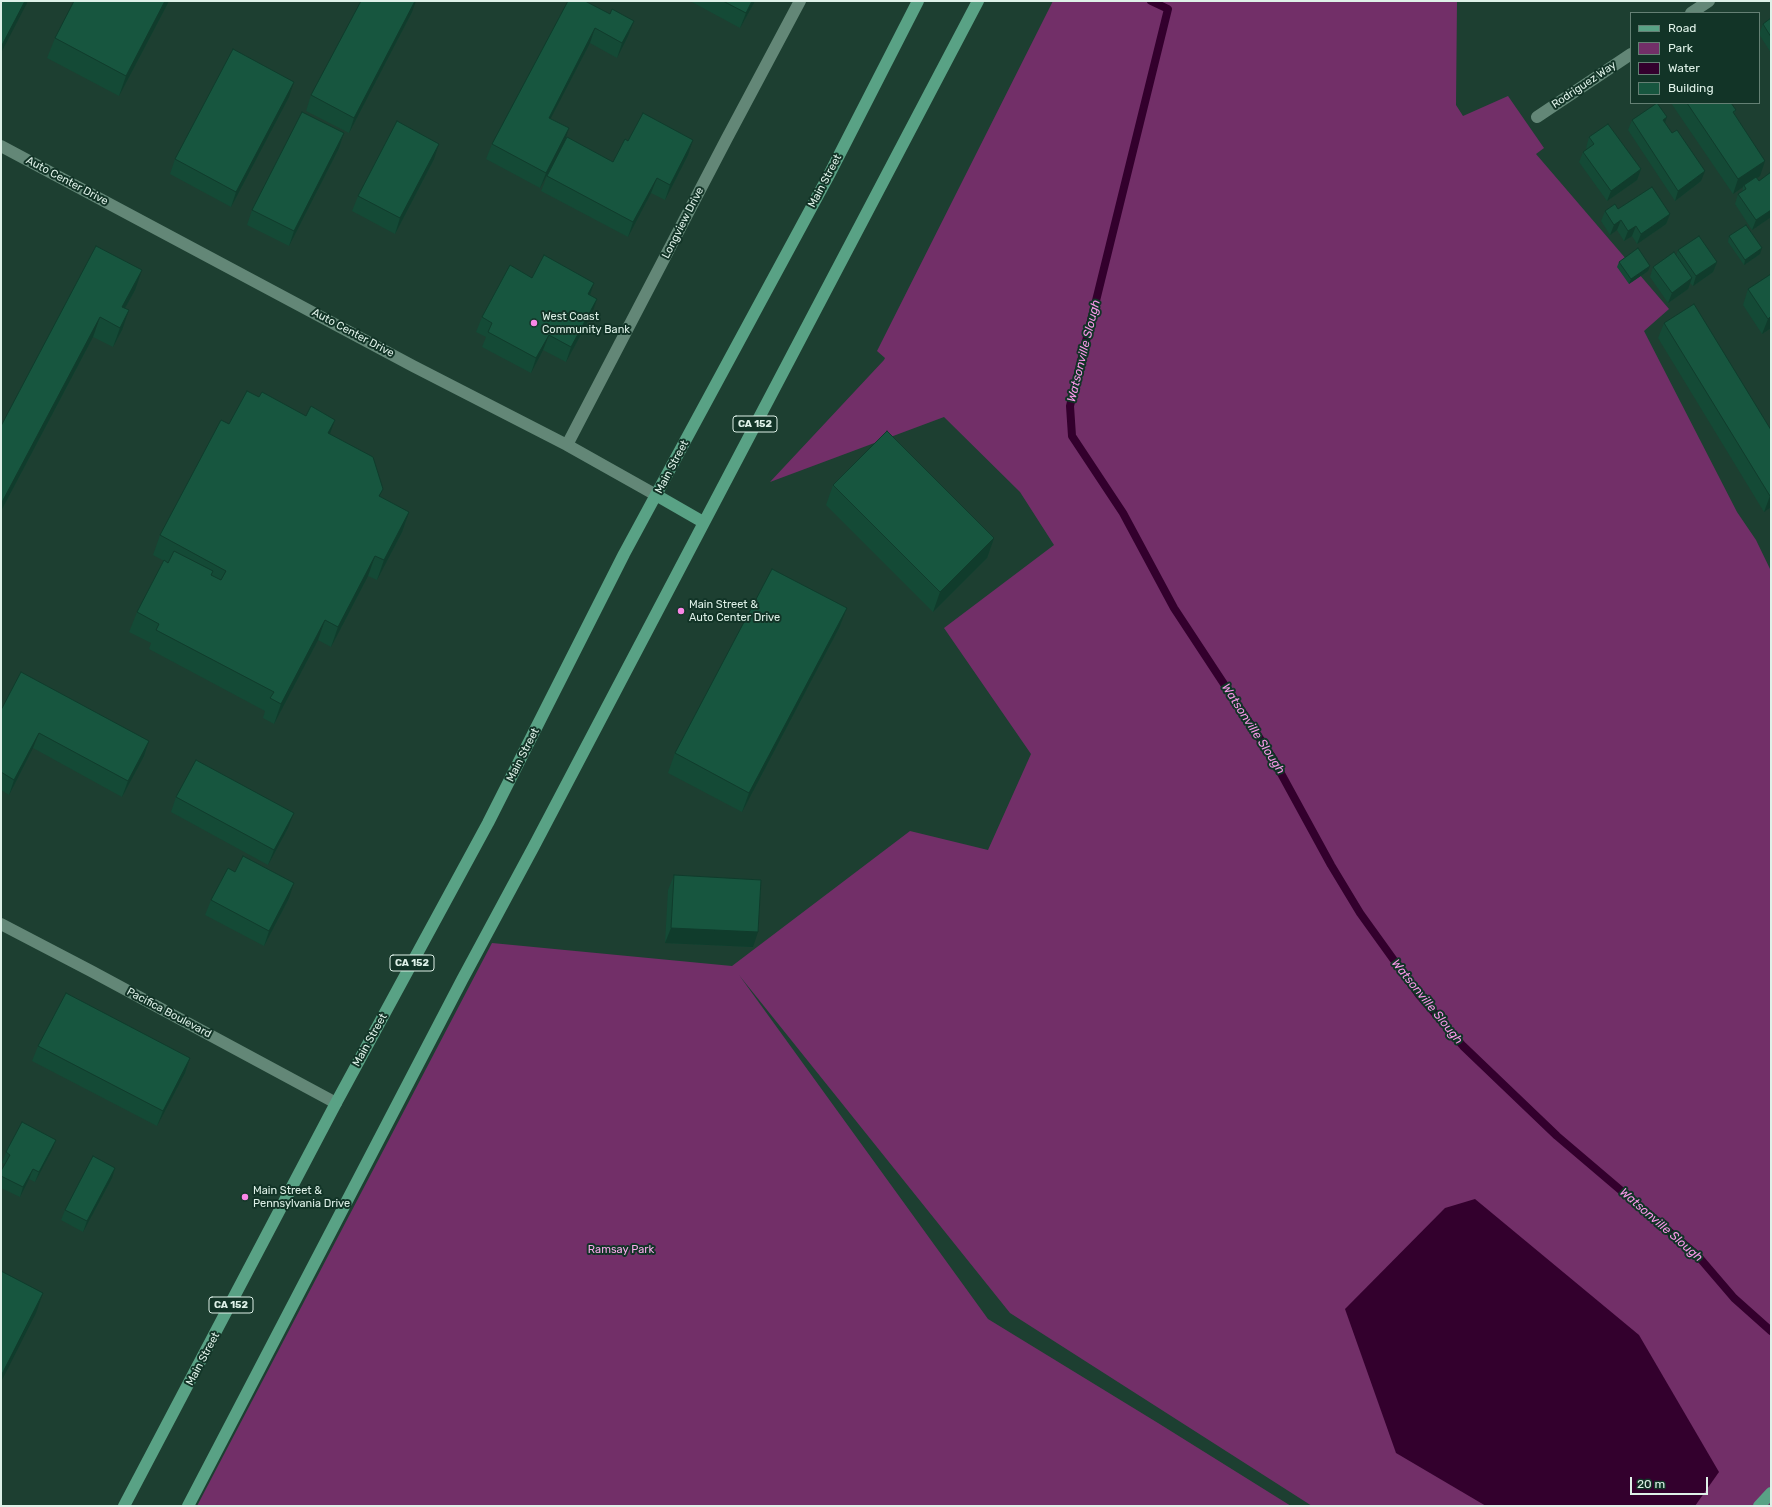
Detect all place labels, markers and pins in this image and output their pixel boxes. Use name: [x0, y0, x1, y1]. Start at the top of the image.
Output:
place label: West Coast Community Bank: [542, 310, 630, 336]
marker: West Coast Community Bank: [529, 318, 539, 328]
place label: Main Street & Auto Center Drive: [689, 598, 780, 624]
marker: Main Street & Auto Center Drive: [676, 606, 686, 616]
place label: Main Street & Pennsylvania Drive: [253, 1184, 350, 1210]
marker: Main Street & Pennsylvania Drive: [240, 1192, 250, 1202]

